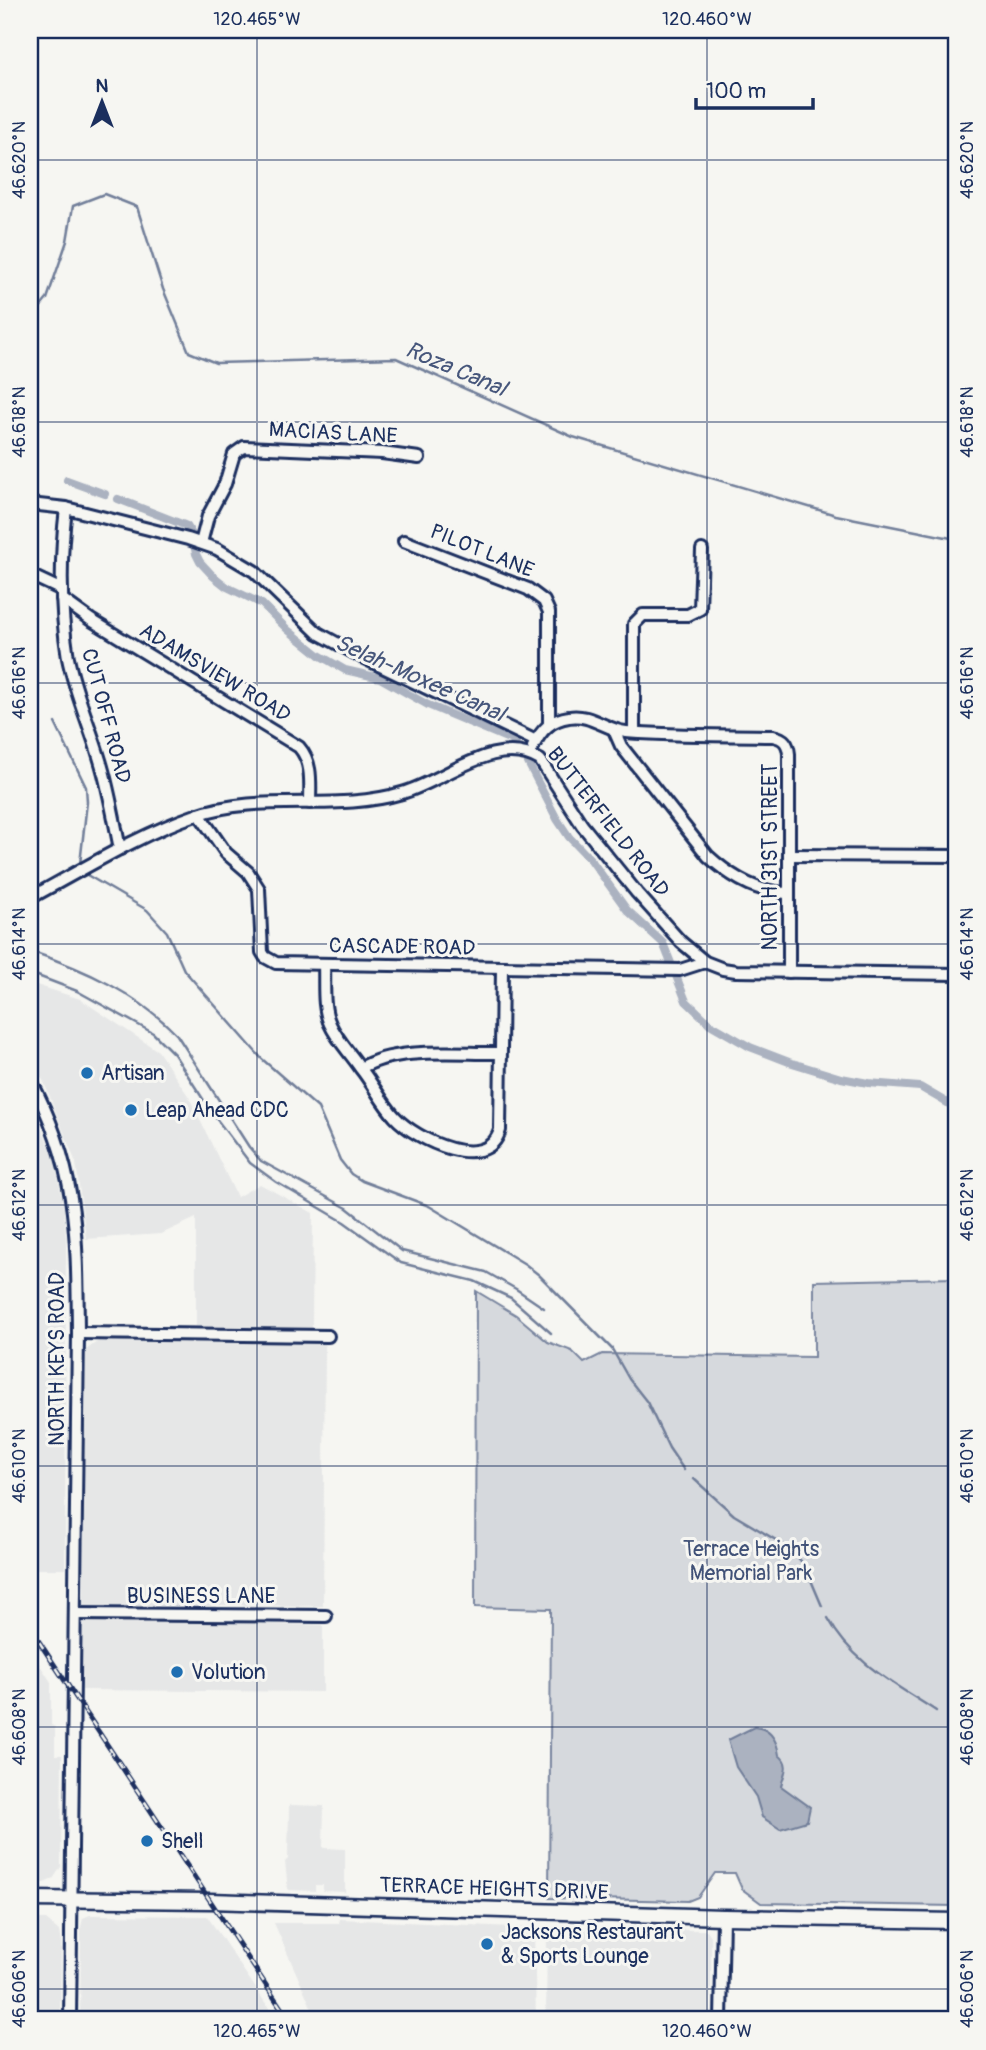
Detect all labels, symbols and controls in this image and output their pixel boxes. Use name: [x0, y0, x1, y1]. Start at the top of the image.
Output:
text: 120.465°W: [213, 8, 301, 31]
text: 120.460°W: [662, 8, 752, 31]
north arrow: [66, 66, 136, 136]
scale bar: [696, 66, 813, 110]
text: N: [96, 74, 109, 98]
text: 100 m: [706, 78, 766, 105]
text: 46.620°N: [8, 121, 31, 199]
text: 46.620°N: [956, 121, 979, 199]
water label: Roza Canal: [401, 335, 513, 404]
text: 46.618°N: [8, 386, 31, 458]
text: 46.618°N: [956, 386, 979, 458]
street label: MACIAS LANE: [268, 416, 398, 450]
street label: PILOT LANE: [426, 518, 538, 584]
street label: ADAMSVIEW ROAD: [134, 617, 296, 729]
water label: Selah-Moxee Canal: [331, 628, 512, 729]
street label: CUT OFF ROAD: [75, 646, 137, 786]
text: 46.616°N: [8, 647, 31, 719]
text: 46.616°N: [956, 647, 979, 719]
street label: BUTTERFIELD ROAD: [541, 741, 675, 903]
street label: NORTH 31ST STREET: [757, 763, 784, 951]
text: 46.614°N: [8, 908, 31, 980]
text: 46.614°N: [956, 908, 979, 980]
street label: CASCADE ROAD: [329, 932, 475, 962]
place label: Artisan: [101, 1060, 165, 1087]
marker: Artisan: [79, 1065, 95, 1081]
place label: Leap Ahead CDC: [145, 1097, 289, 1124]
marker: Leap Ahead CDC: [123, 1102, 139, 1118]
text: 46.612°N: [8, 1169, 31, 1241]
text: 46.612°N: [956, 1169, 979, 1241]
street label: NORTH KEYS ROAD: [44, 1272, 71, 1446]
text: 46.610°N: [8, 1429, 31, 1503]
text: 46.610°N: [956, 1429, 979, 1503]
park label: Terrace Heights Memorial Park: [683, 1536, 820, 1587]
street label: BUSINESS LANE: [127, 1583, 275, 1610]
place label: Volution: [191, 1659, 266, 1686]
marker: Volution: [169, 1664, 185, 1680]
text: 46.608°N: [8, 1689, 31, 1765]
text: 46.608°N: [956, 1689, 979, 1765]
place label: Shell: [161, 1828, 203, 1855]
marker: Shell: [139, 1833, 155, 1849]
street label: TERRACE HEIGHTS DRIVE: [379, 1872, 609, 1906]
place label: Jacksons Restaurant & Sports Lounge: [501, 1919, 684, 1970]
marker: Jacksons Restaurant & Sports Lounge: [479, 1936, 495, 1952]
text: 46.606°N: [8, 1950, 31, 2028]
text: 46.606°N: [956, 1950, 979, 2028]
text: 120.465°W: [213, 2020, 301, 2043]
text: 120.460°W: [662, 2020, 752, 2043]

